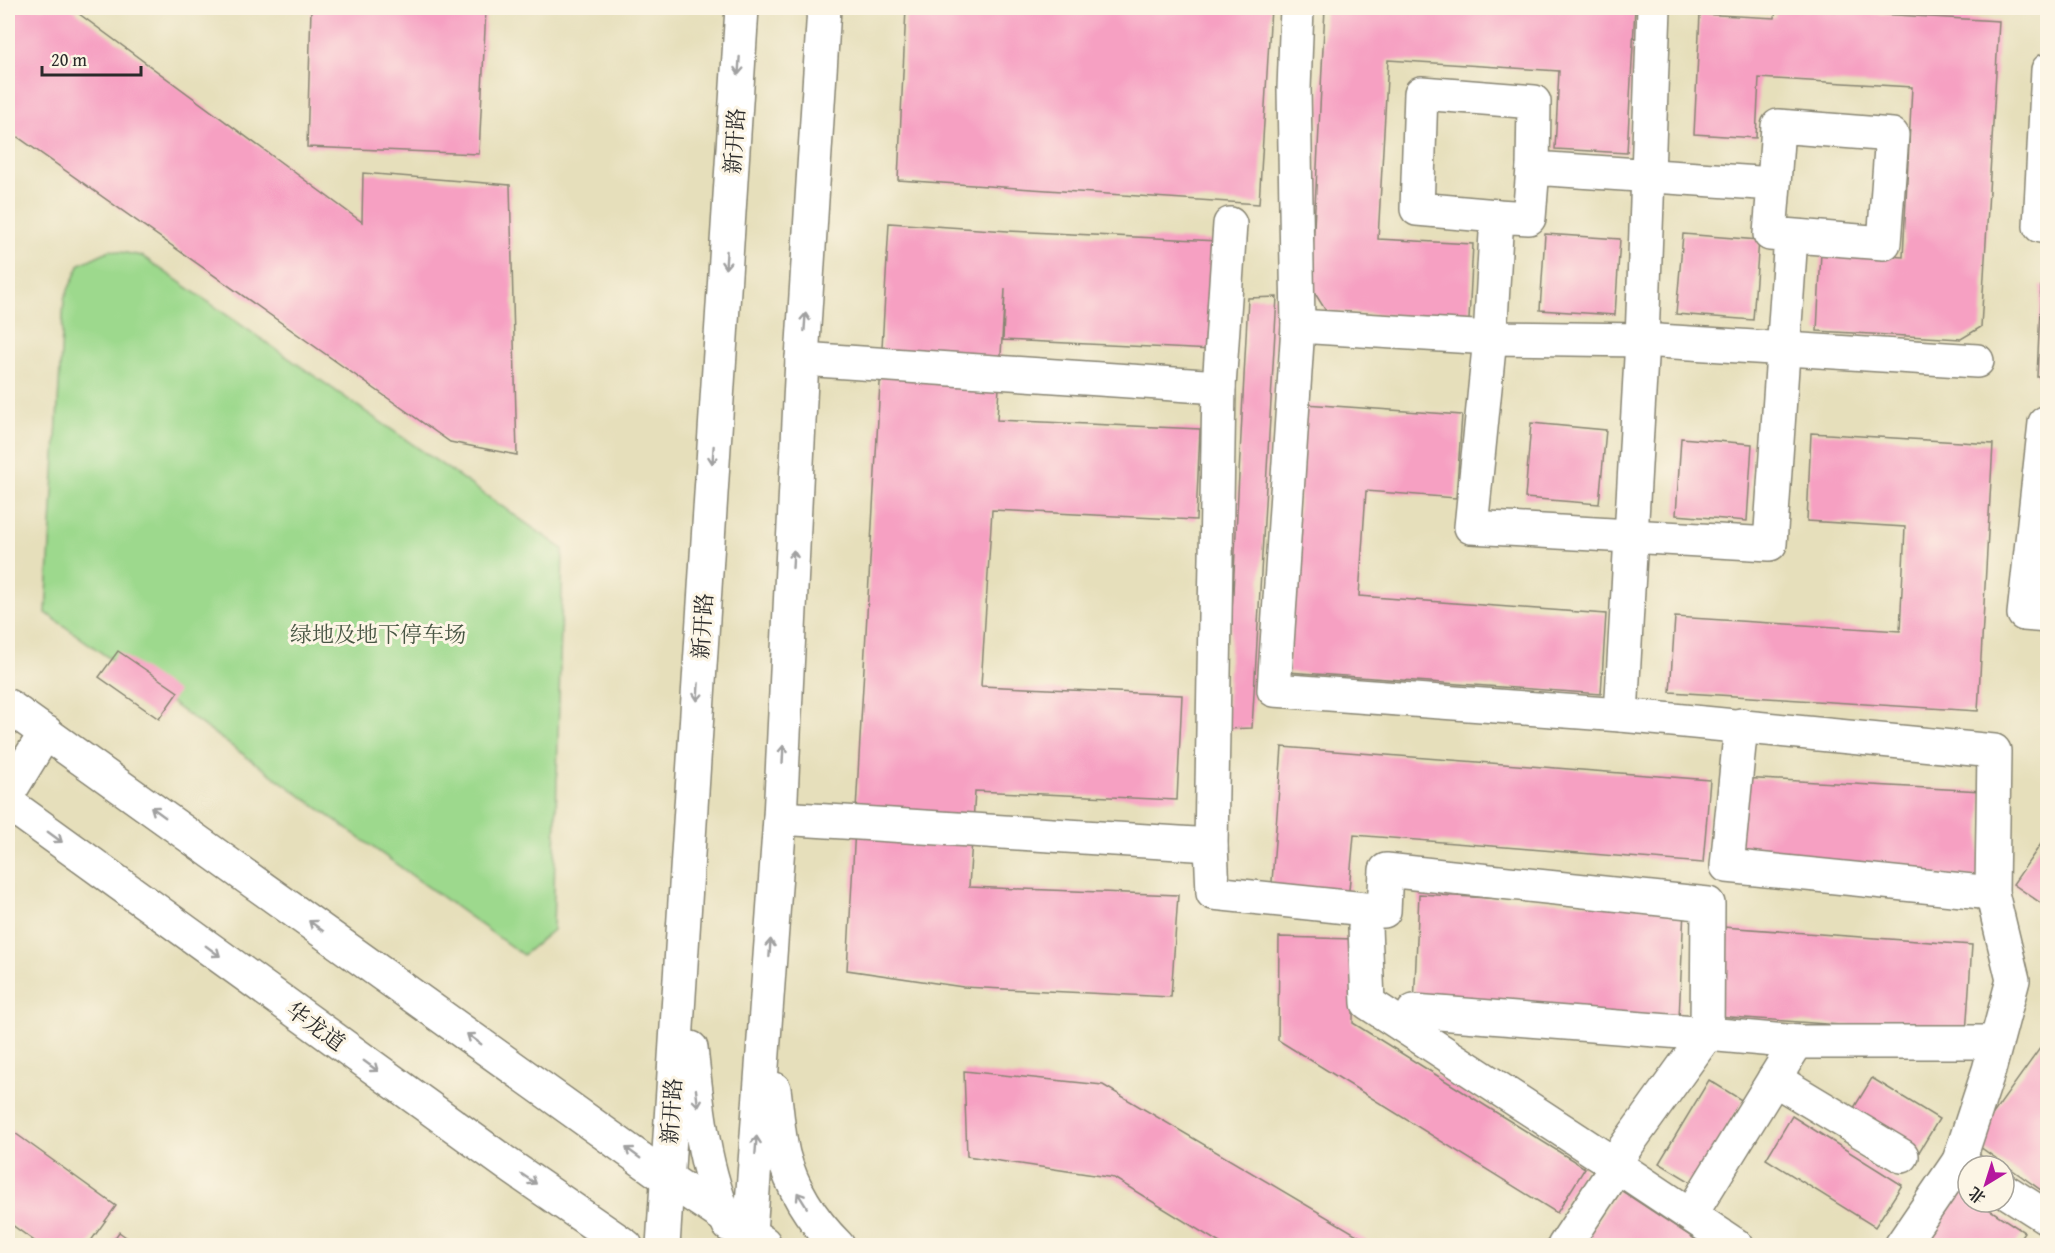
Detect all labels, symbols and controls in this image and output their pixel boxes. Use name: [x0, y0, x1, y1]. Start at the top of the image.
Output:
scale bar: [42, 39, 141, 77]
text: 20 m: [51, 46, 87, 73]
one-way arrow: [733, 55, 744, 75]
street label: 新开路: [716, 107, 752, 175]
one-way arrow: [720, 250, 731, 270]
one-way arrow: [799, 313, 810, 333]
one-way arrow: [708, 445, 719, 465]
one-way arrow: [787, 549, 798, 569]
street label: 新开路: [684, 592, 720, 660]
park label: 绿地及地下停车场: [290, 618, 466, 650]
one-way arrow: [693, 681, 704, 701]
one-way arrow: [777, 744, 788, 764]
one-way arrow: [150, 806, 166, 818]
one-way arrow: [46, 831, 62, 843]
one-way arrow: [308, 919, 324, 932]
one-way arrow: [765, 939, 776, 959]
one-way arrow: [204, 945, 220, 958]
street label: 华龙道: [280, 994, 352, 1058]
one-way arrow: [467, 1033, 483, 1045]
one-way arrow: [362, 1060, 378, 1072]
street label: 新开路: [653, 1077, 689, 1145]
one-way arrow: [691, 1088, 702, 1107]
one-way arrow: [751, 1136, 762, 1156]
one-way arrow: [625, 1147, 641, 1159]
north arrow: [1956, 1154, 2016, 1214]
one-way arrow: [521, 1173, 537, 1185]
text: 北: [1963, 1181, 1990, 1210]
one-way arrow: [796, 1191, 809, 1208]

